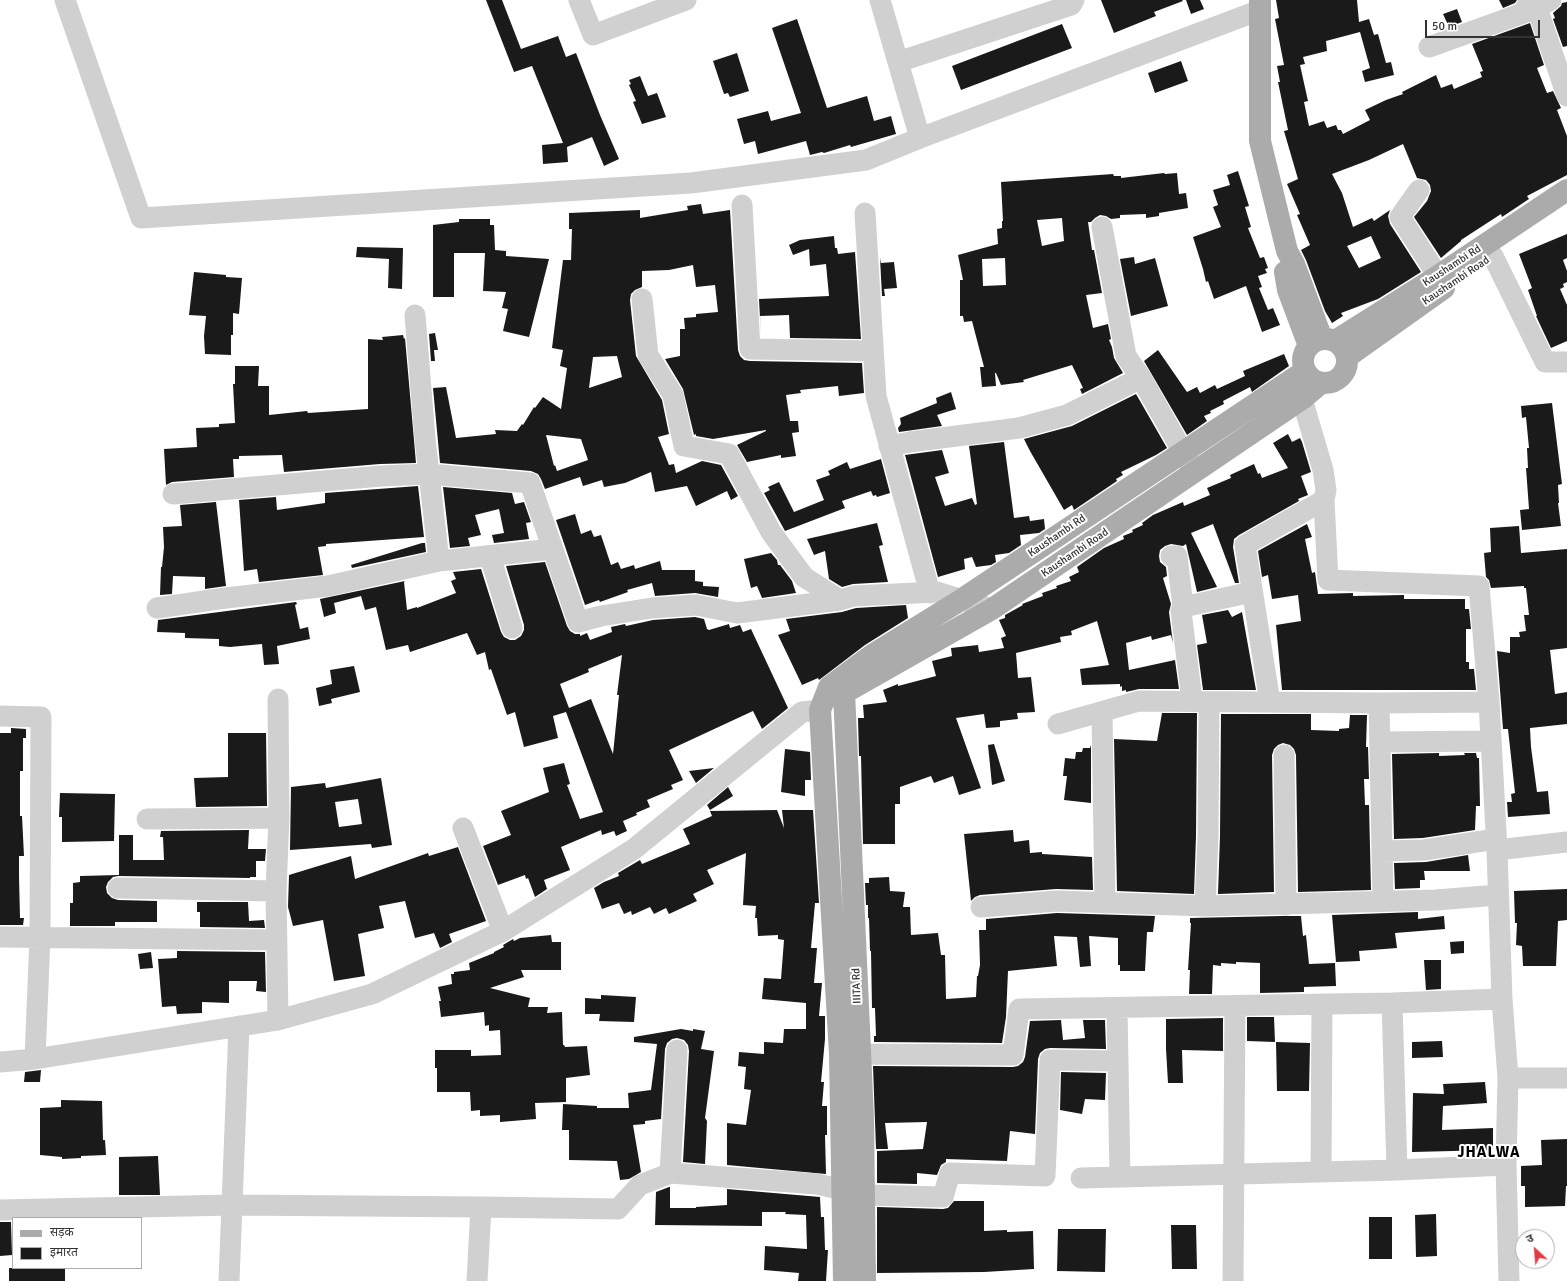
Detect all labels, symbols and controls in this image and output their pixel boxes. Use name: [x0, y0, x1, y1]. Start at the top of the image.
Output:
scale bar: [1427, 12, 1542, 38]
text: 50 m: [1432, 19, 1457, 34]
street label: Kaushambi Rd: [1420, 242, 1484, 290]
street label: Kaushambi Road: [1420, 254, 1492, 308]
street label: Kaushambi Rd: [1026, 512, 1088, 560]
street label: Kaushambi Road: [1039, 526, 1111, 580]
street label: IIITA Rd: [850, 968, 864, 1004]
district label: JHALWA: [1458, 1144, 1520, 1162]
legend: [12, 1217, 142, 1269]
text: सड़क: [50, 1225, 74, 1240]
north arrow: [1515, 1229, 1555, 1269]
text: उ: [1524, 1231, 1536, 1246]
text: इमारत: [50, 1245, 78, 1260]

